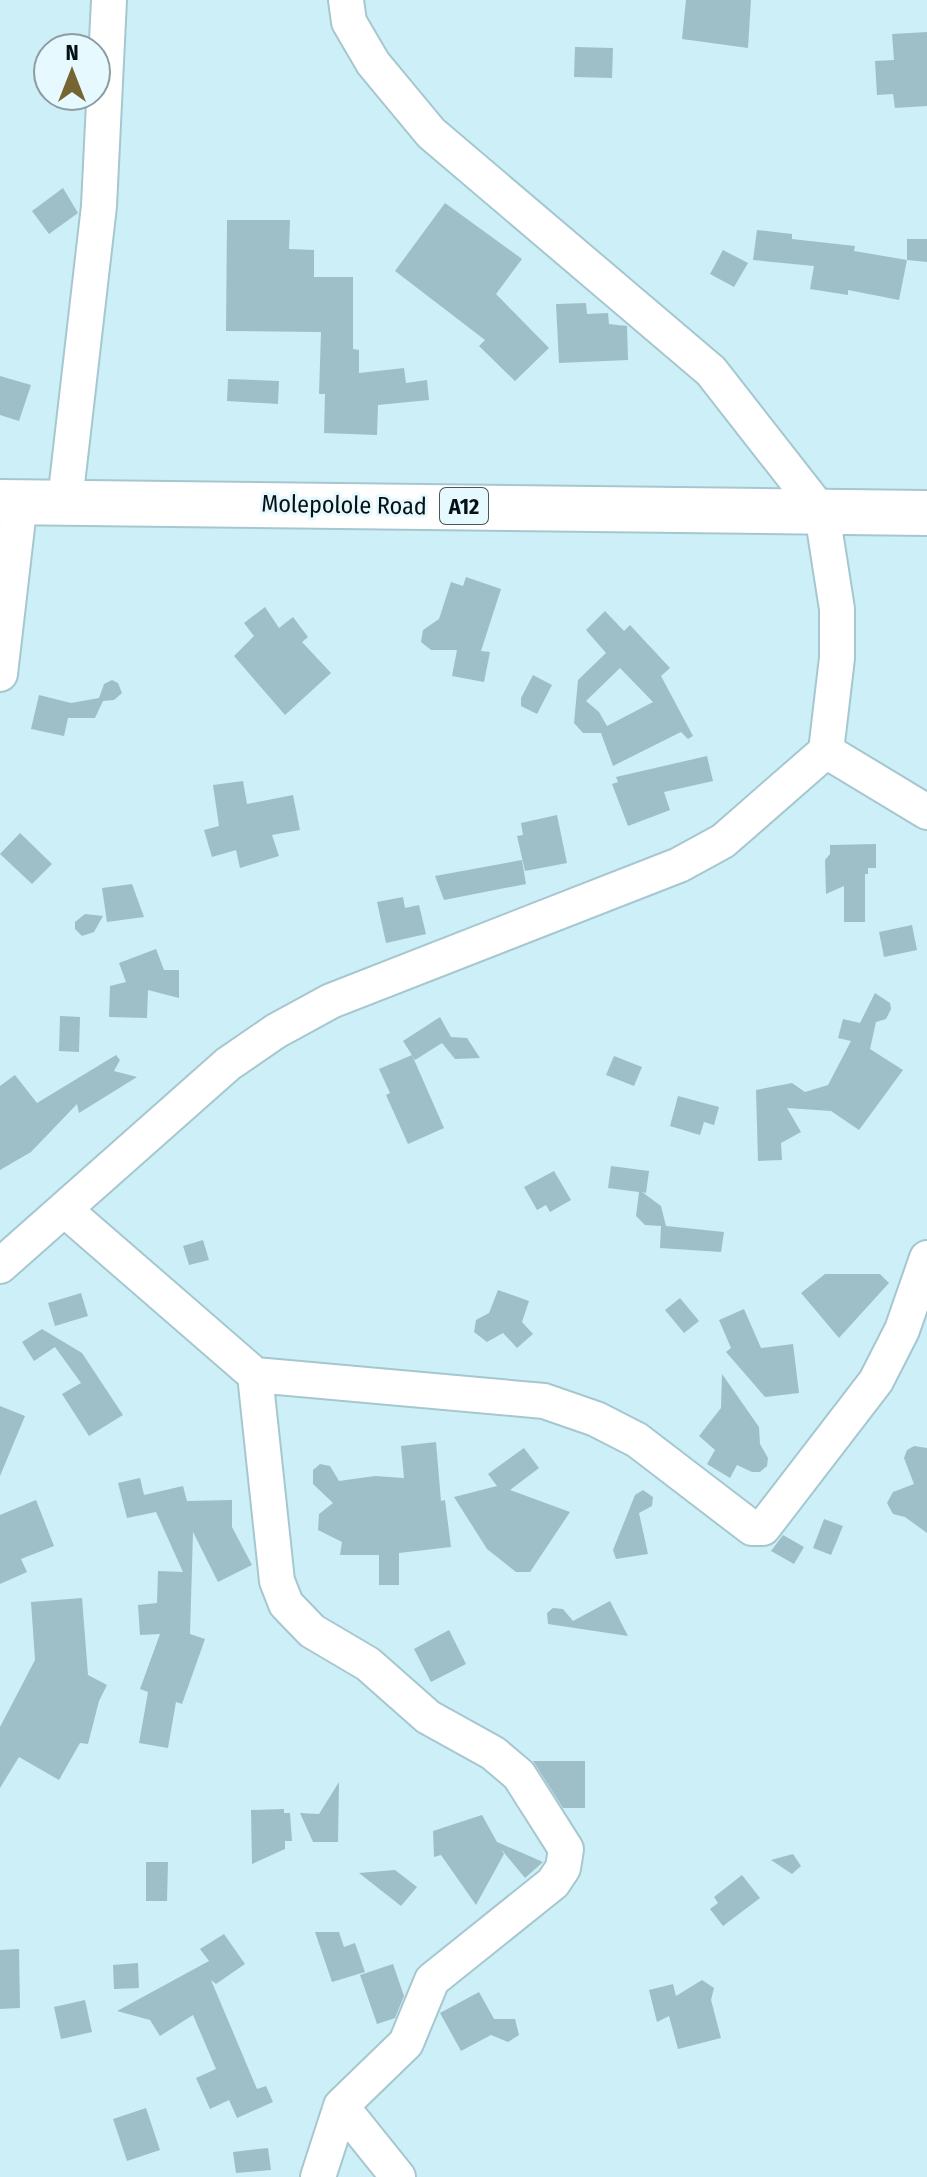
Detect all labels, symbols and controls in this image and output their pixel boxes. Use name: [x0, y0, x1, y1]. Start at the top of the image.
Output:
north arrow: [32, 32, 112, 112]
text: N: [65, 39, 79, 66]
road number: A12: [440, 488, 488, 524]
street label: Molepolole Road: [261, 490, 427, 520]

